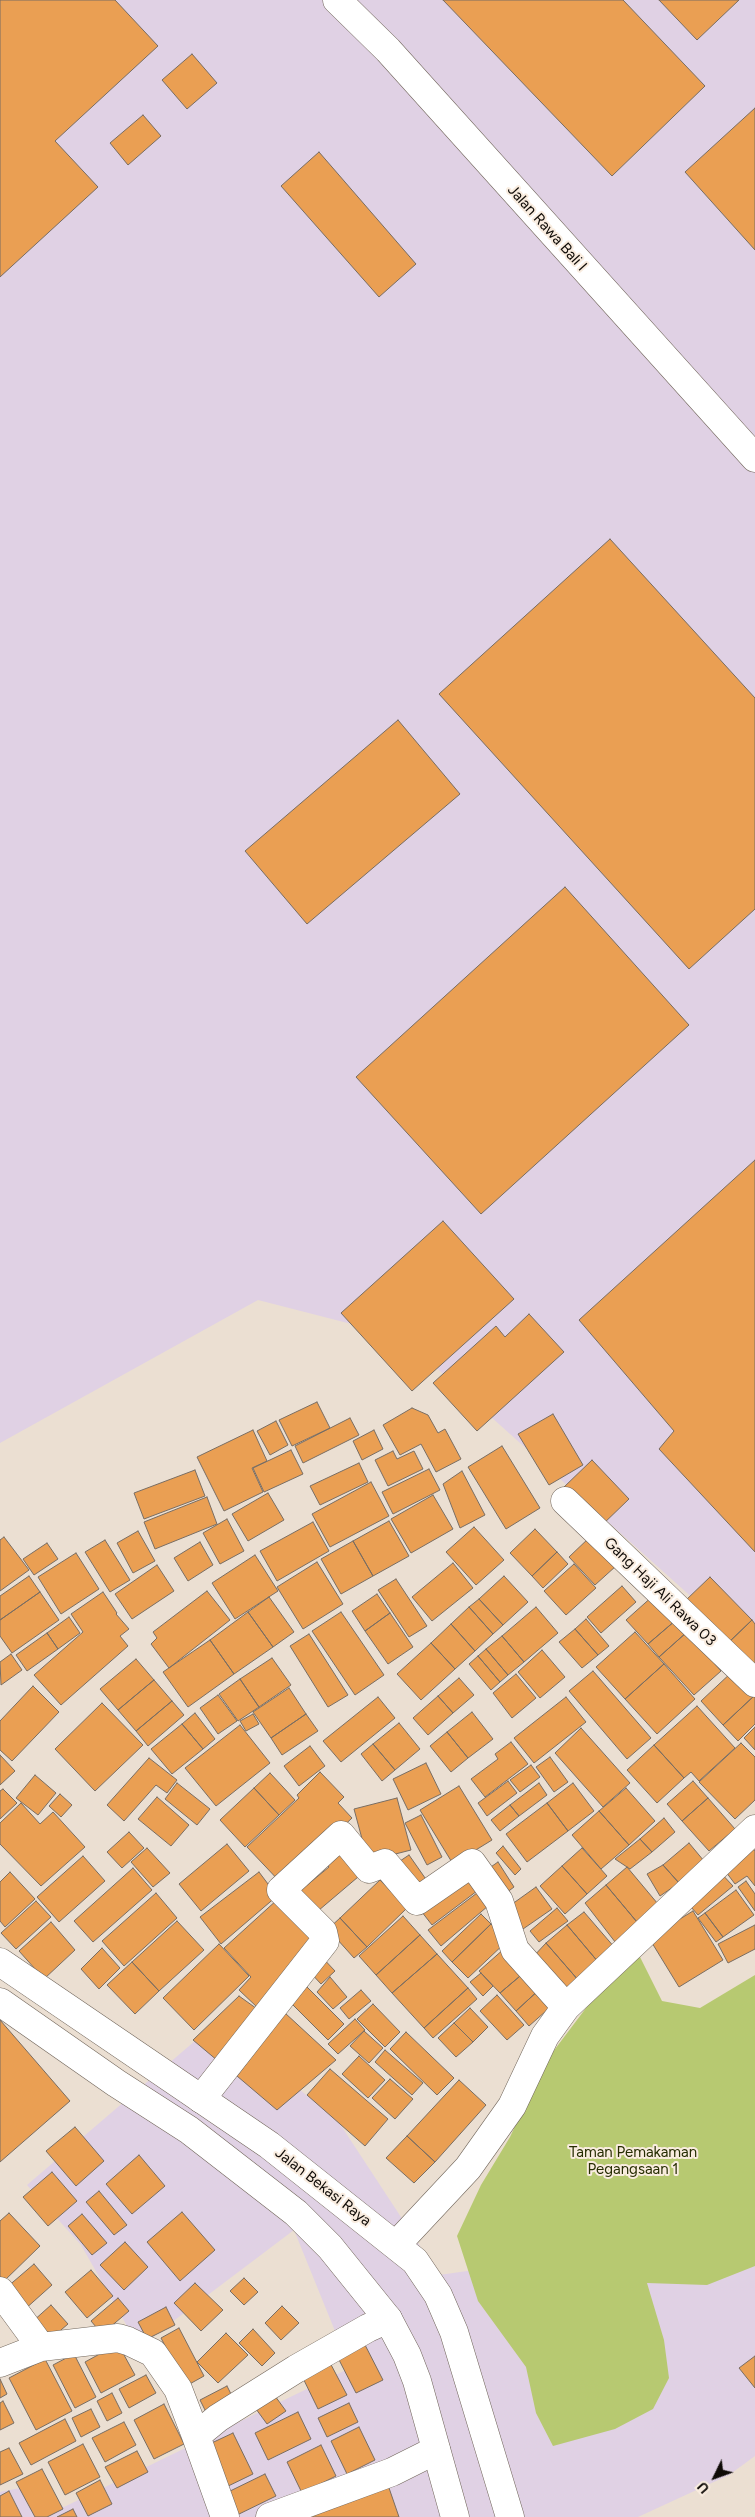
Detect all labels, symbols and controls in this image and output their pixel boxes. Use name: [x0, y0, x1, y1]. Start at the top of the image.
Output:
street label: Jalan Rawa Bali I: [504, 181, 590, 275]
street label: Gang Haji Ali Rawa 03: [600, 1534, 720, 1650]
street label: Jalan Bekasi Raya: [271, 2144, 375, 2230]
park label: Taman Pemakaman Pegangsaan 1: [569, 2144, 697, 2179]
north arrow: [690, 2452, 740, 2502]
text: U: [694, 2478, 713, 2497]

